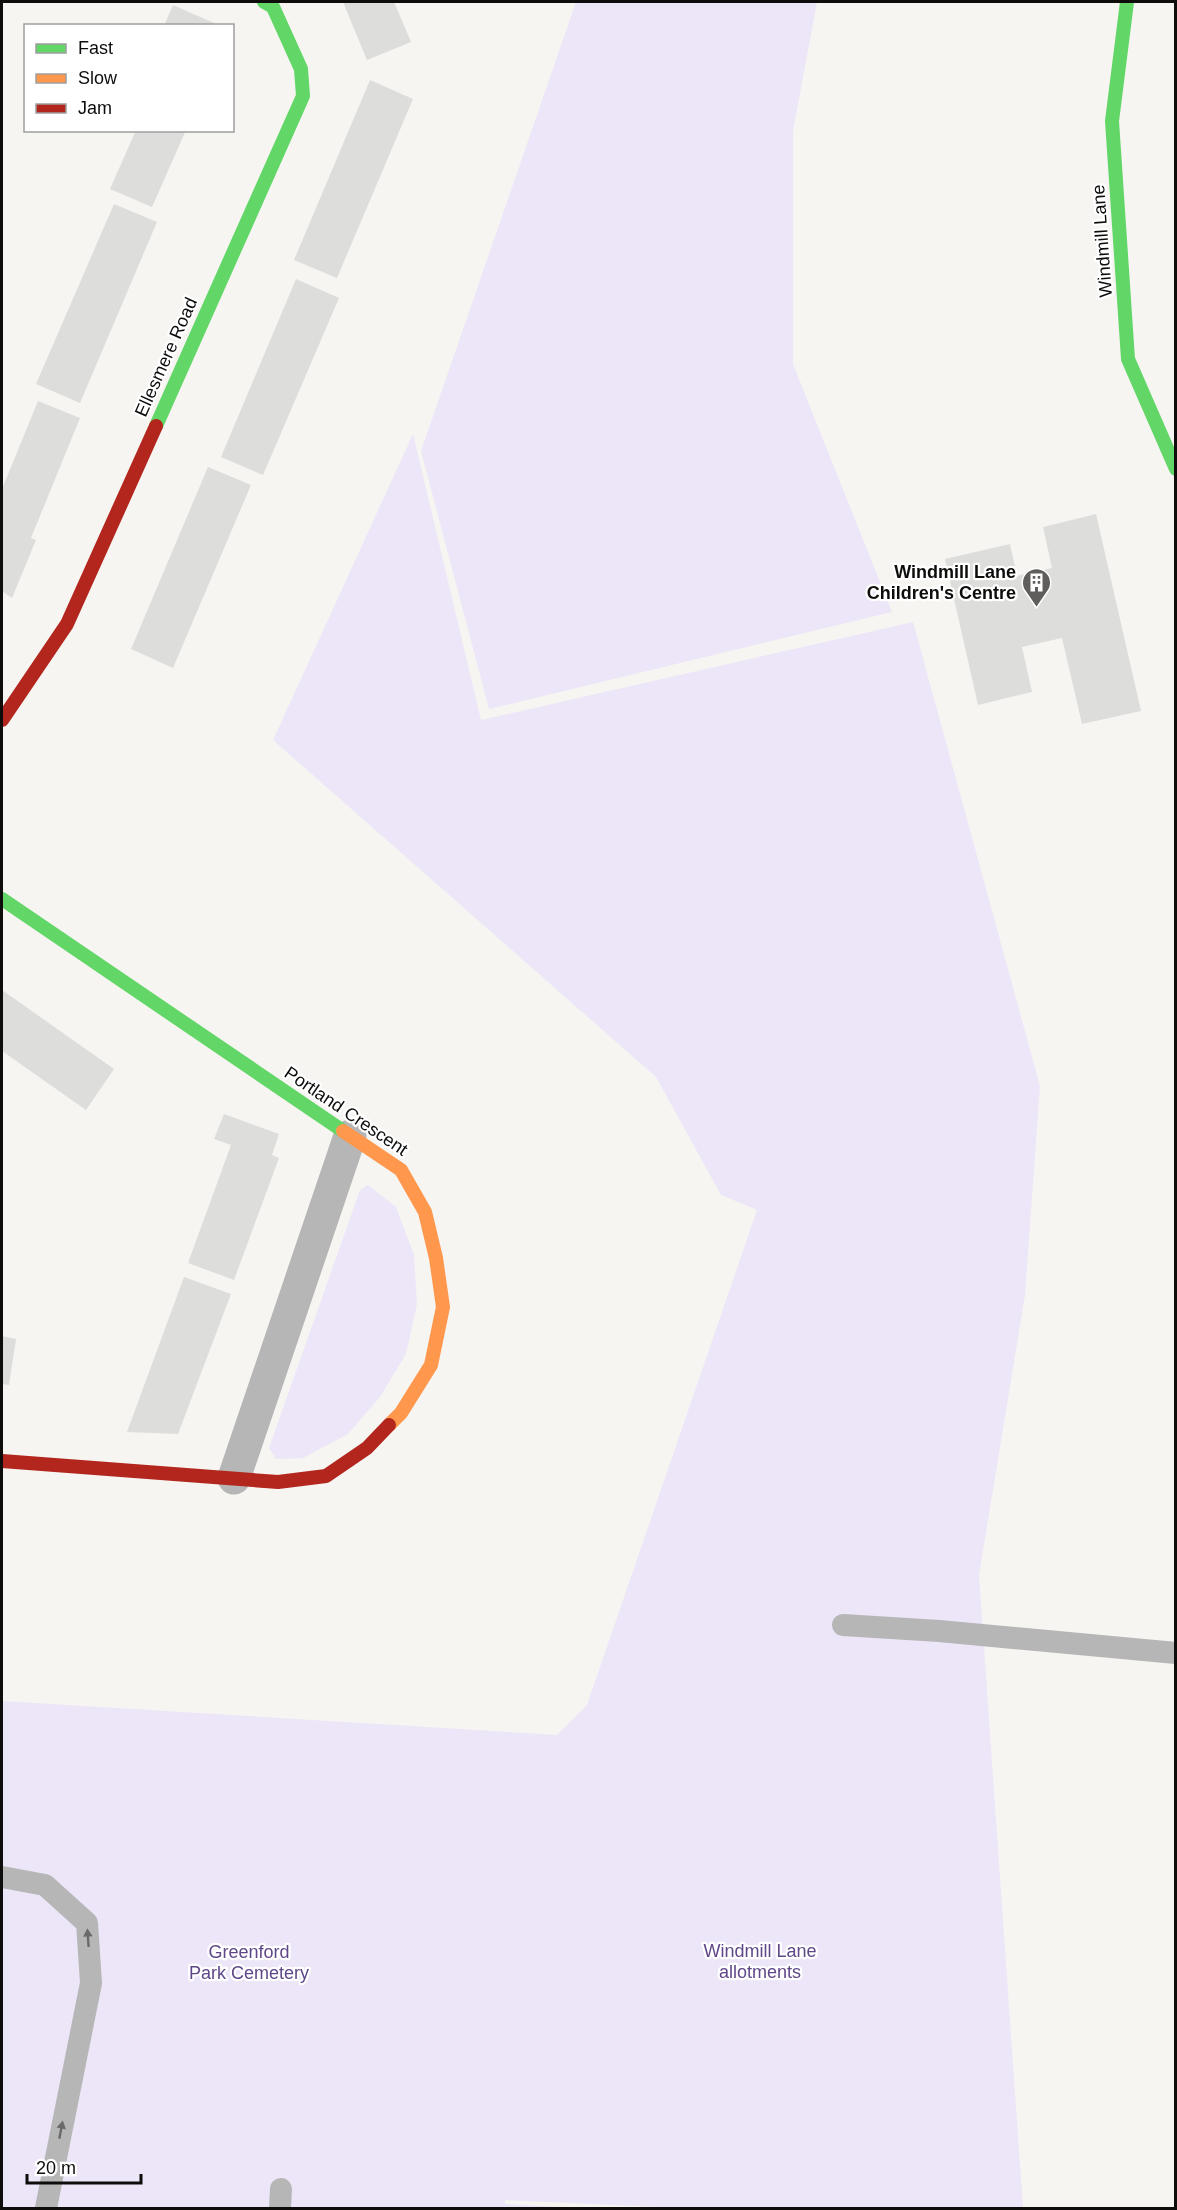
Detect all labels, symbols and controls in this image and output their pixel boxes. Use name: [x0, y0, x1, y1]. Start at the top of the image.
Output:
legend: [24, 24, 234, 132]
text: Fast: [78, 38, 113, 58]
text: Slow: [78, 68, 118, 88]
text: Jam: [78, 98, 112, 118]
street label: Windmill Lane: [1088, 184, 1116, 298]
street label: Ellesmere Road: [131, 294, 201, 420]
place label: Windmill Lane Children's Centre: [867, 562, 1016, 603]
building icon: Windmill Lane Children's Centre: [1021, 566, 1053, 608]
street label: Portland Crescent: [281, 1062, 411, 1160]
one-way arrow: [83, 1929, 92, 1948]
park label: Windmill Lane allotments: [703, 1941, 817, 1982]
park label: Greenford Park Cemetery: [189, 1942, 309, 1983]
one-way arrow: [57, 2121, 66, 2140]
scale bar: [27, 2147, 141, 2185]
text: 20 m: [36, 2158, 76, 2178]

